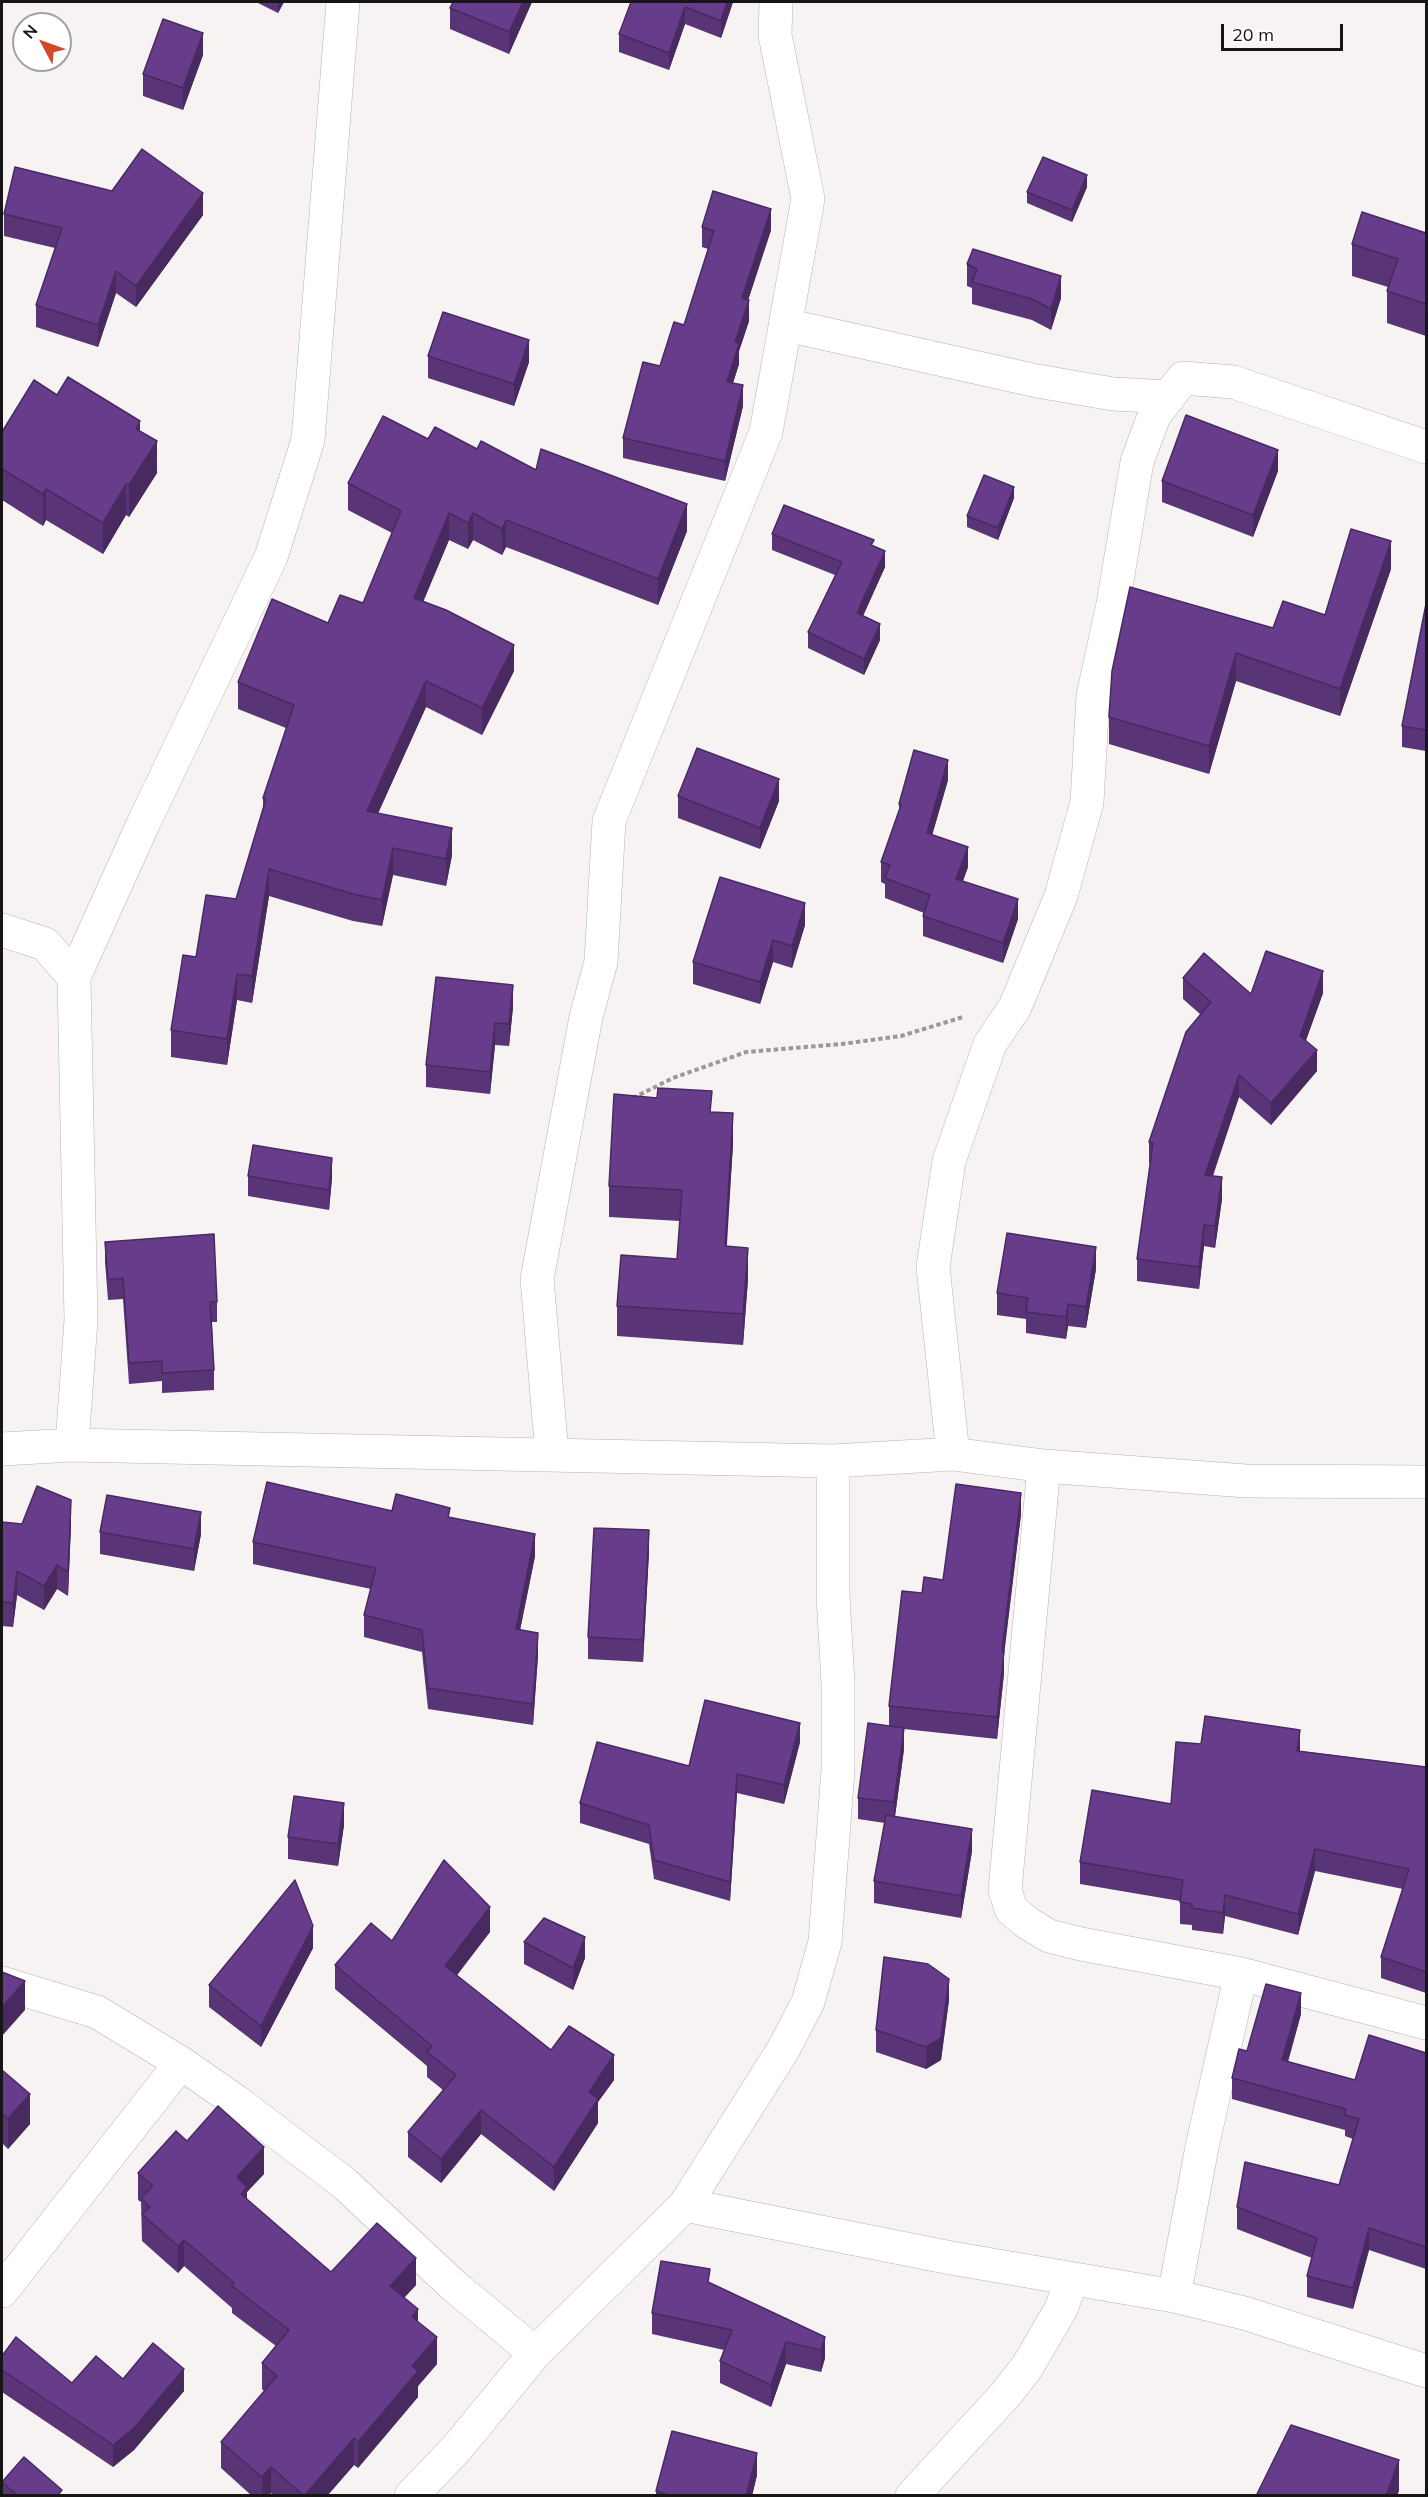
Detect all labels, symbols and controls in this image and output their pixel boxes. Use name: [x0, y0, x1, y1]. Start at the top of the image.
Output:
north arrow: [12, 12, 72, 72]
scale bar: [1224, 12, 1346, 50]
text: N: [18, 20, 41, 43]
text: 20 m: [1232, 23, 1274, 46]

